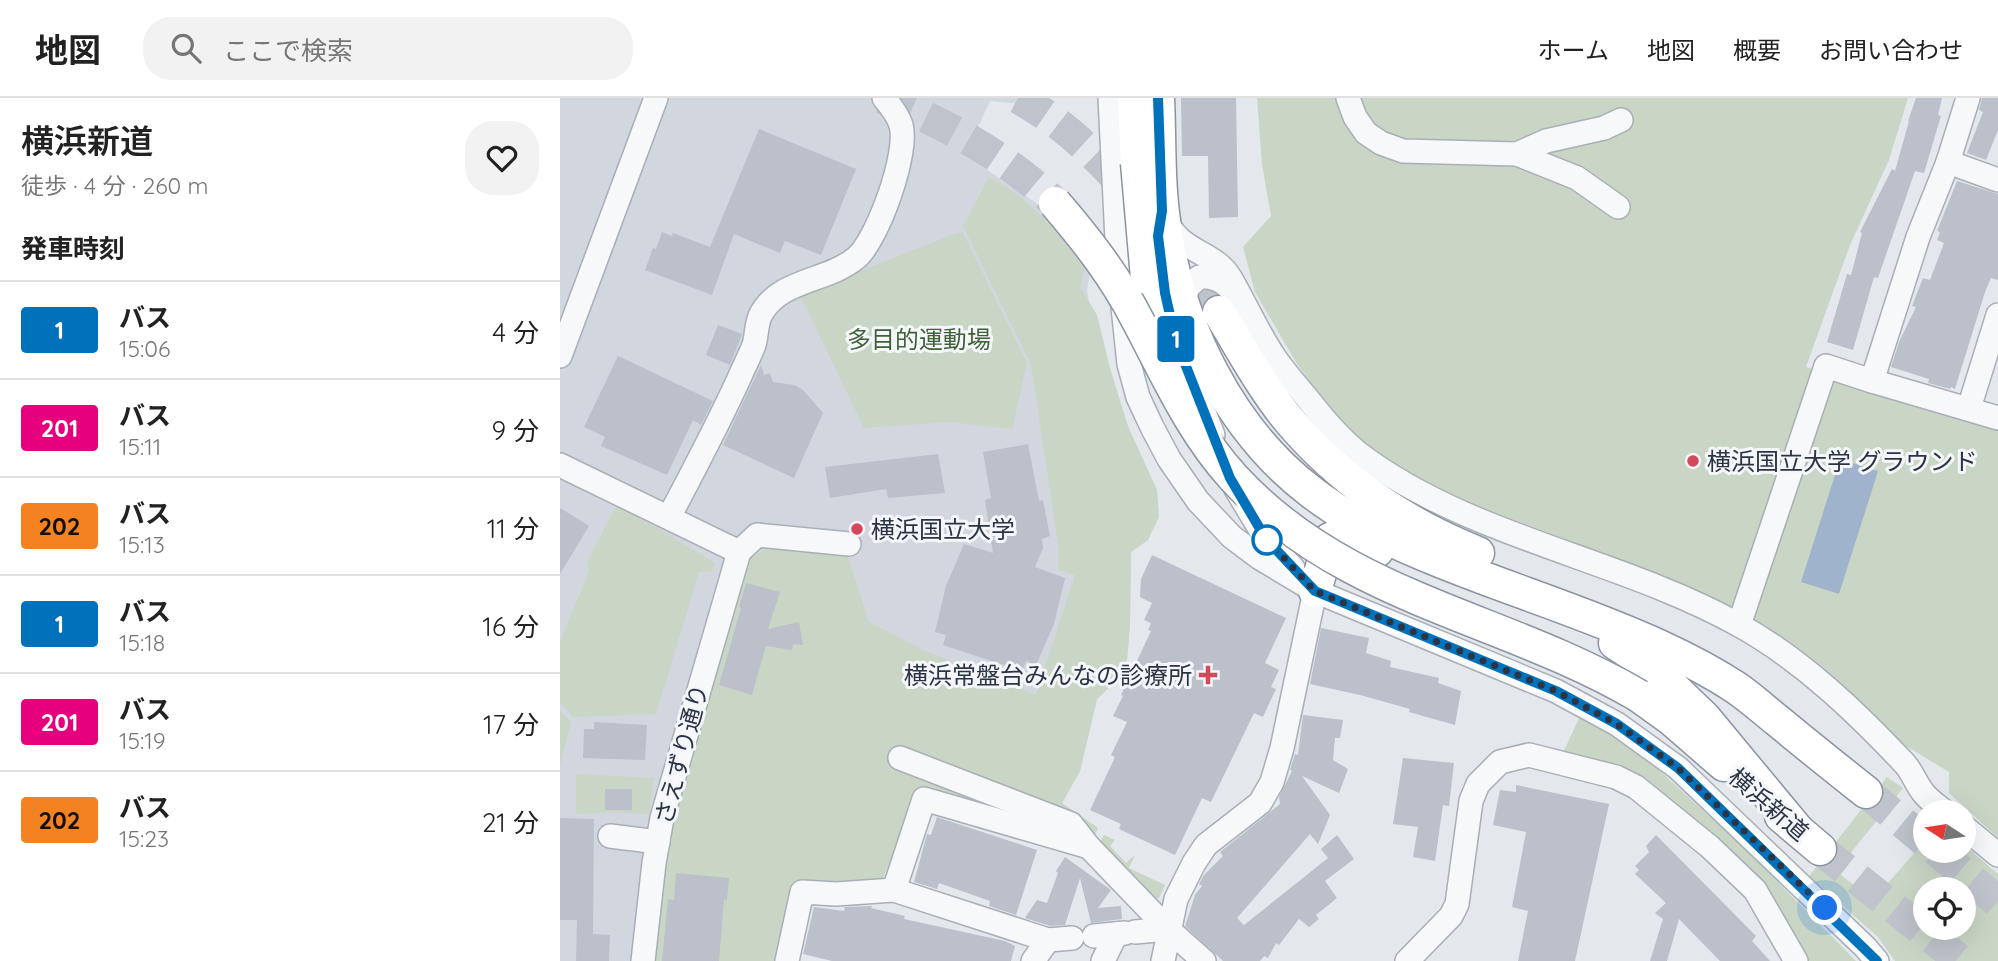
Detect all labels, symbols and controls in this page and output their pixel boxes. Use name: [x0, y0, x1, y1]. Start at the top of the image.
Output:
search box: [143, 17, 633, 80]
text: 地図: [35, 29, 101, 70]
icon: search: [167, 29, 205, 67]
text: ここで検索: [223, 34, 353, 67]
text: ホーム: [1538, 35, 1609, 65]
text: 地図: [1647, 35, 1695, 65]
text: 概要: [1733, 35, 1781, 65]
text: お問い合わせ: [1819, 35, 1963, 65]
text: 横浜新道: [21, 120, 153, 161]
button: heart: [465, 121, 539, 195]
text: 徒歩 · 4 分 · 260 m: [21, 171, 209, 200]
text: 発車時刻: [21, 232, 125, 265]
text: バス: [119, 301, 171, 334]
text: 1: [55, 315, 64, 345]
text: 4 分: [492, 316, 539, 349]
line badge: 1: [1153, 316, 1199, 362]
park label: 多目的運動場: [847, 324, 991, 354]
text: 1: [1171, 324, 1181, 354]
text: 15:06: [119, 334, 170, 363]
text: バス: [119, 399, 171, 432]
text: 201: [41, 413, 78, 443]
text: 9 分: [491, 414, 539, 447]
text: 15:11: [119, 432, 161, 461]
place label: 横浜国立大学 グラウンド: [1707, 446, 1978, 476]
marker: 横浜国立大学 グラウンド: [1685, 453, 1701, 469]
text: バス: [119, 497, 171, 530]
text: 202: [38, 511, 81, 541]
text: 11 分: [487, 512, 539, 545]
place label: 横浜国立大学: [871, 514, 1015, 544]
marker: 横浜国立大学: [849, 521, 865, 537]
unlabelled marker: [1252, 525, 1282, 555]
text: 15:13: [119, 530, 165, 559]
text: バス: [119, 595, 171, 628]
text: 1: [55, 609, 64, 639]
text: 16 分: [482, 610, 539, 643]
text: 15:18: [119, 628, 165, 657]
place label: 横浜常盤台みんなの診療所: [904, 660, 1192, 690]
marker: 横浜常盤台みんなの診療所: [1198, 665, 1218, 685]
street label: さえずり通り: [648, 681, 714, 827]
text: バス: [119, 693, 171, 726]
text: 201: [41, 707, 78, 737]
text: 17 分: [483, 708, 539, 741]
text: 15:19: [119, 726, 166, 755]
street label: 横浜新道: [1723, 761, 1815, 847]
text: バス: [119, 791, 171, 824]
north arrow: [1913, 800, 1976, 863]
map controls: [1913, 800, 1976, 940]
text: 202: [38, 805, 81, 835]
text: 21 分: [482, 806, 539, 839]
text: 15:23: [119, 824, 169, 853]
button: locate: [1913, 877, 1976, 940]
your location: [1807, 890, 1842, 925]

